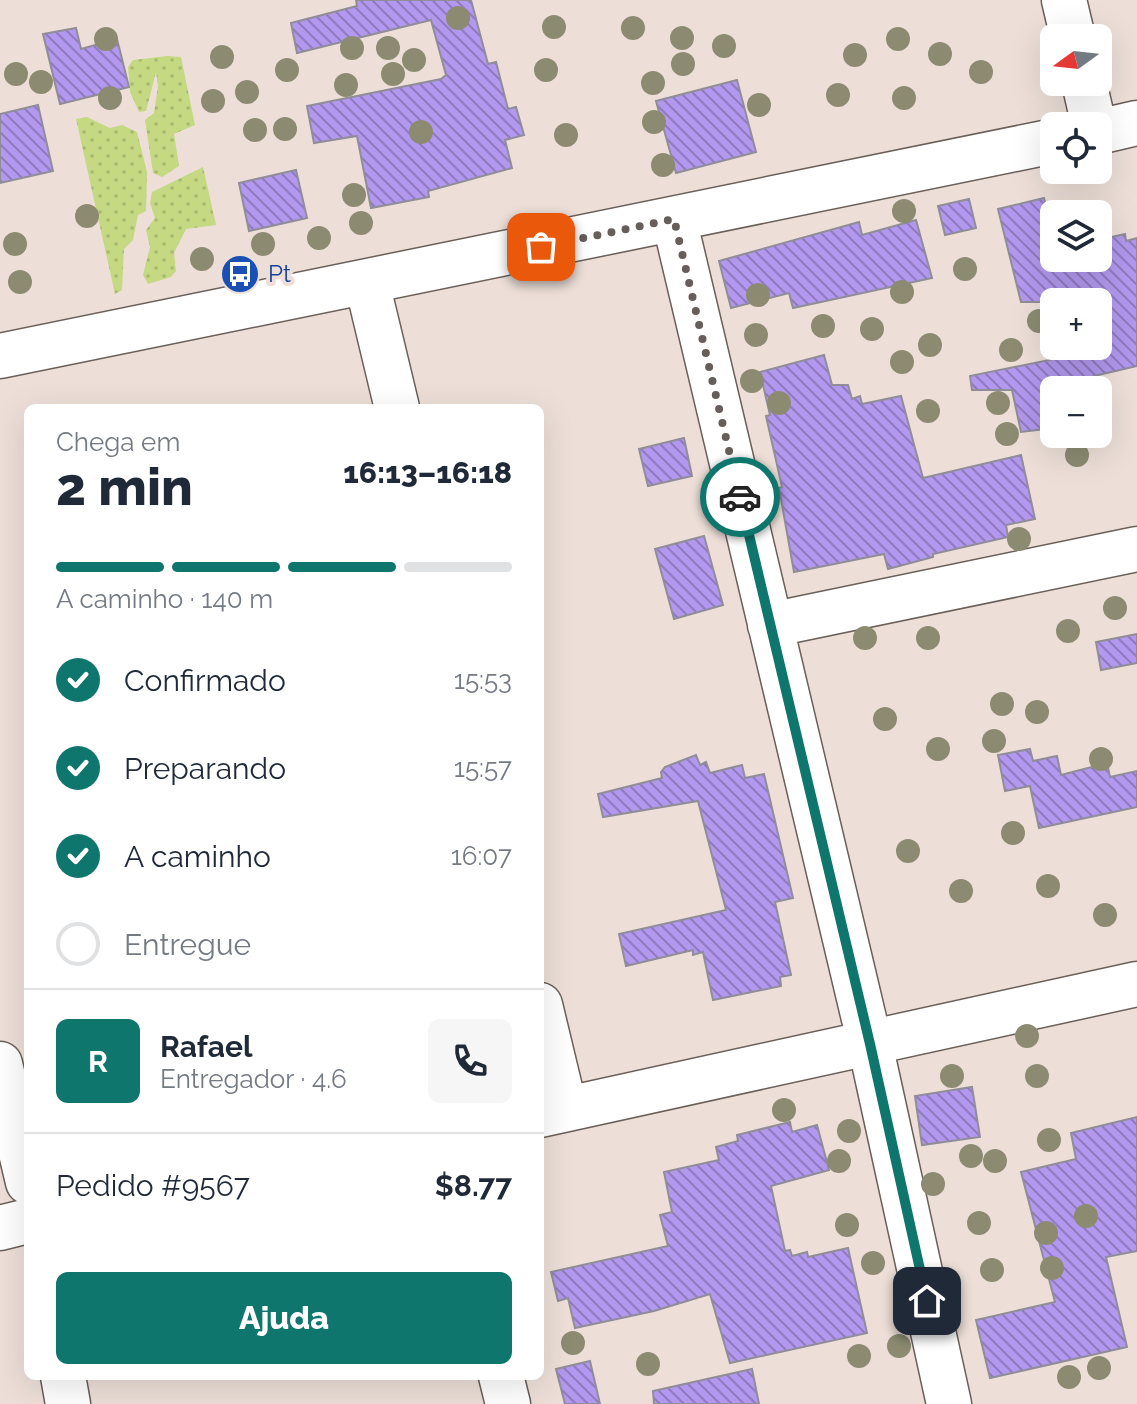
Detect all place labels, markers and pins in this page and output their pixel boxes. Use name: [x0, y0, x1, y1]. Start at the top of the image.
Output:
pin: [507, 213, 575, 281]
bus stop icon: Pt: [219, 253, 261, 295]
place label: Pt: [268, 259, 291, 288]
pin: [893, 1267, 961, 1335]

